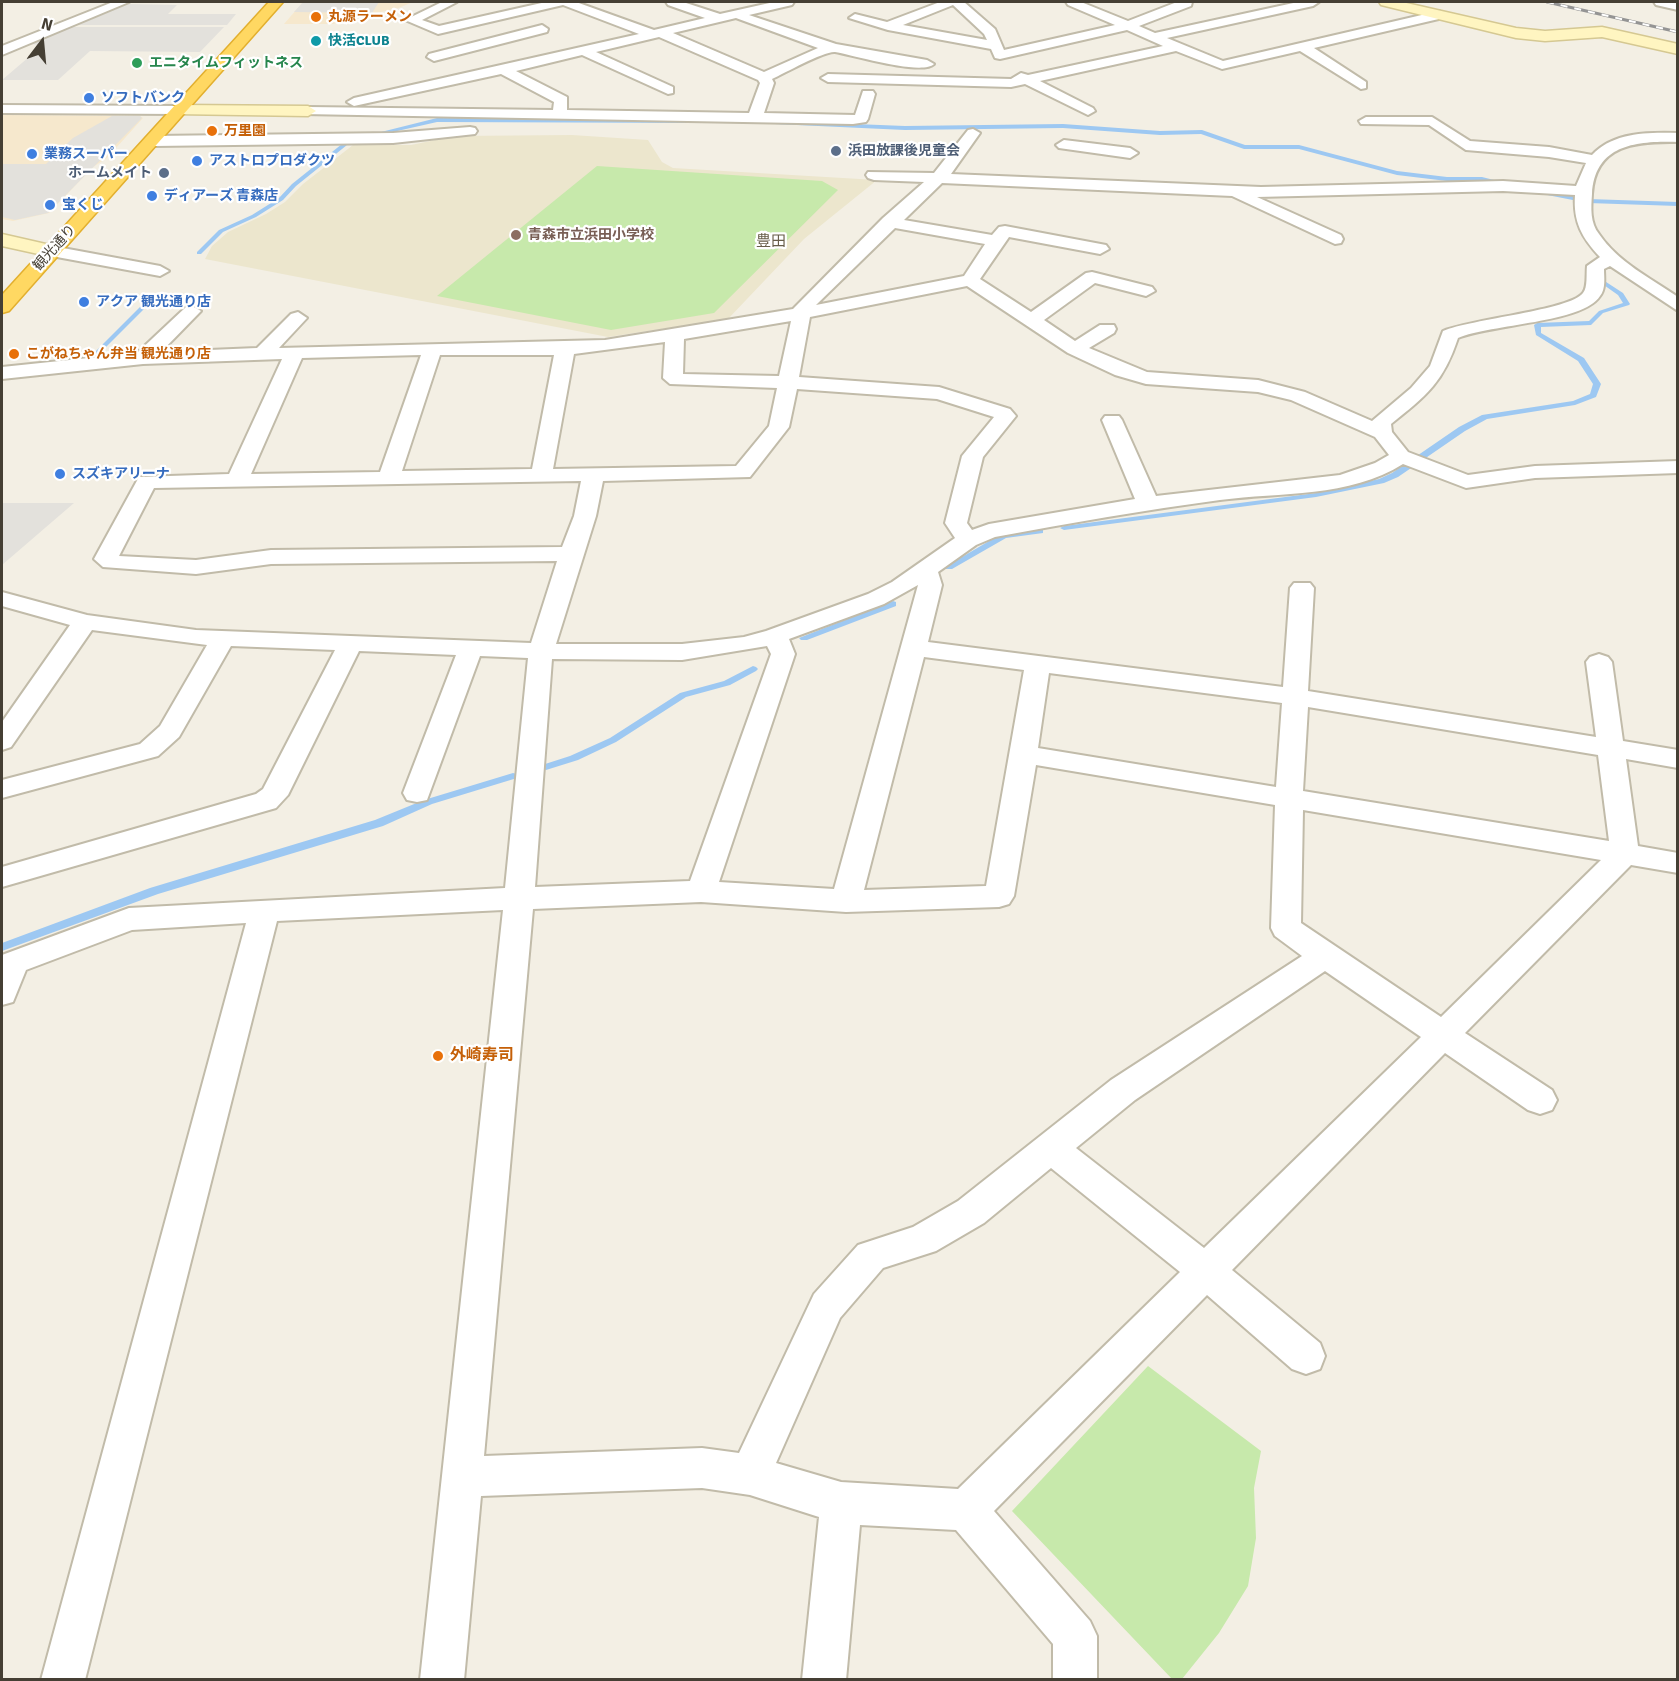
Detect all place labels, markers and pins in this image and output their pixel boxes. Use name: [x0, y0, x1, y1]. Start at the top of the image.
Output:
place label: 丸源ラーメン: [328, 9, 412, 25]
marker: 丸源ラーメン: [309, 10, 323, 24]
place label: 快活CLUB: [328, 33, 390, 49]
marker: 快活CLUB: [309, 34, 323, 48]
place label: エニタイムフィットネス: [149, 55, 303, 71]
marker: エニタイムフィットネス: [130, 56, 144, 70]
place label: ソフトバンク: [101, 90, 185, 106]
marker: ソフトバンク: [82, 91, 96, 105]
place label: 万里園: [224, 123, 266, 139]
marker: 万里園: [205, 124, 219, 138]
place label: 浜田放課後児童会: [848, 143, 960, 159]
marker: 浜田放課後児童会: [829, 144, 843, 158]
place label: 業務スーパー: [44, 146, 128, 162]
marker: 業務スーパー: [25, 147, 39, 161]
place label: アストロプロダクツ: [209, 153, 335, 169]
marker: アストロプロダクツ: [190, 154, 204, 168]
place label: ホームメイト: [68, 165, 152, 181]
marker: ホームメイト: [157, 166, 171, 180]
place label: ディアーズ 青森店: [164, 188, 278, 204]
marker: ディアーズ 青森店: [145, 189, 159, 203]
place label: 宝くじ: [62, 197, 104, 213]
marker: 宝くじ: [43, 198, 57, 212]
place label: 青森市立浜田小学校: [528, 227, 654, 243]
marker: 青森市立浜田小学校: [509, 228, 523, 242]
place label: アクア 観光通り店: [96, 294, 211, 310]
marker: アクア 観光通り店: [77, 295, 91, 309]
place label: こがねちゃん弁当 観光通り店: [26, 346, 211, 362]
marker: こがねちゃん弁当 観光通り店: [7, 347, 21, 361]
place label: スズキアリーナ: [72, 466, 170, 482]
marker: スズキアリーナ: [53, 467, 67, 481]
place label: 外崎寿司: [450, 1046, 514, 1066]
marker: 外崎寿司: [431, 1049, 445, 1063]

